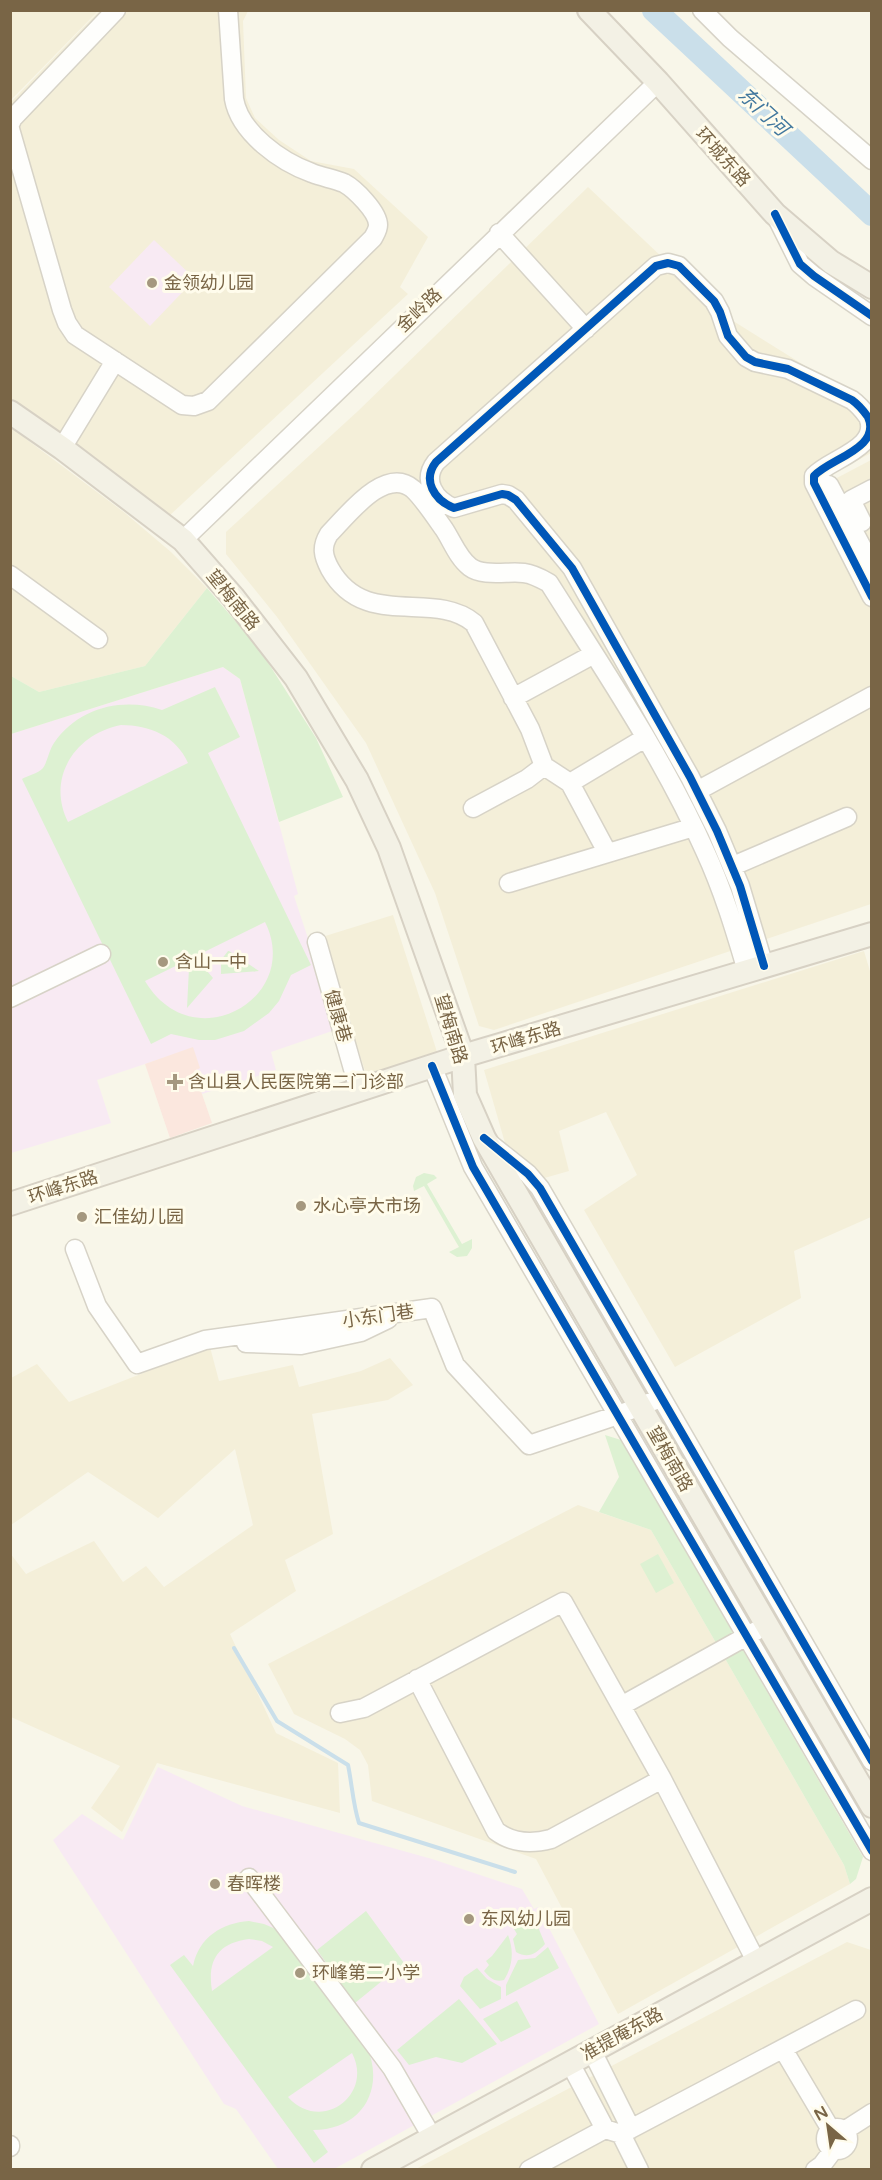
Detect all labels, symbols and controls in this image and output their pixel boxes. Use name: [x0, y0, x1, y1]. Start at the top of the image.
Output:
water label: 东门河: [733, 83, 796, 144]
street label: 环城东路: [691, 123, 755, 191]
place label: 金领幼儿园: [164, 272, 254, 294]
marker: 金领幼儿园: [145, 276, 159, 290]
street label: 金岭路: [392, 283, 446, 337]
street label: 望梅南路: [202, 565, 264, 635]
place label: 含山一中: [175, 951, 247, 973]
marker: 含山一中: [156, 955, 170, 969]
street label: 健康巷: [320, 987, 356, 1045]
street label: 望梅南路: [430, 991, 472, 1067]
street label: 环峰东路: [488, 1017, 564, 1059]
place label: 含山县人民医院第二门诊部: [188, 1071, 404, 1093]
marker: 含山县人民医院第二门诊部: [166, 1073, 184, 1091]
street label: 环峰东路: [25, 1165, 101, 1209]
place label: 水心亭大市场: [313, 1195, 421, 1217]
marker: 水心亭大市场: [294, 1199, 308, 1213]
place label: 汇佳幼儿园: [94, 1206, 184, 1228]
marker: 汇佳幼儿园: [75, 1210, 89, 1224]
street label: 小东门巷: [341, 1300, 415, 1332]
street label: 望梅南路: [642, 1422, 698, 1496]
place label: 春晖楼: [227, 1873, 281, 1895]
marker: 春晖楼: [208, 1877, 222, 1891]
place label: 东风幼儿园: [481, 1908, 571, 1930]
marker: 东风幼儿园: [462, 1912, 476, 1926]
place label: 环峰第二小学: [312, 1962, 420, 1984]
marker: 环峰第二小学: [293, 1966, 307, 1980]
street label: 准提庵东路: [577, 2003, 667, 2065]
north arrow: [798, 2096, 858, 2156]
text: N: [811, 2102, 832, 2126]

